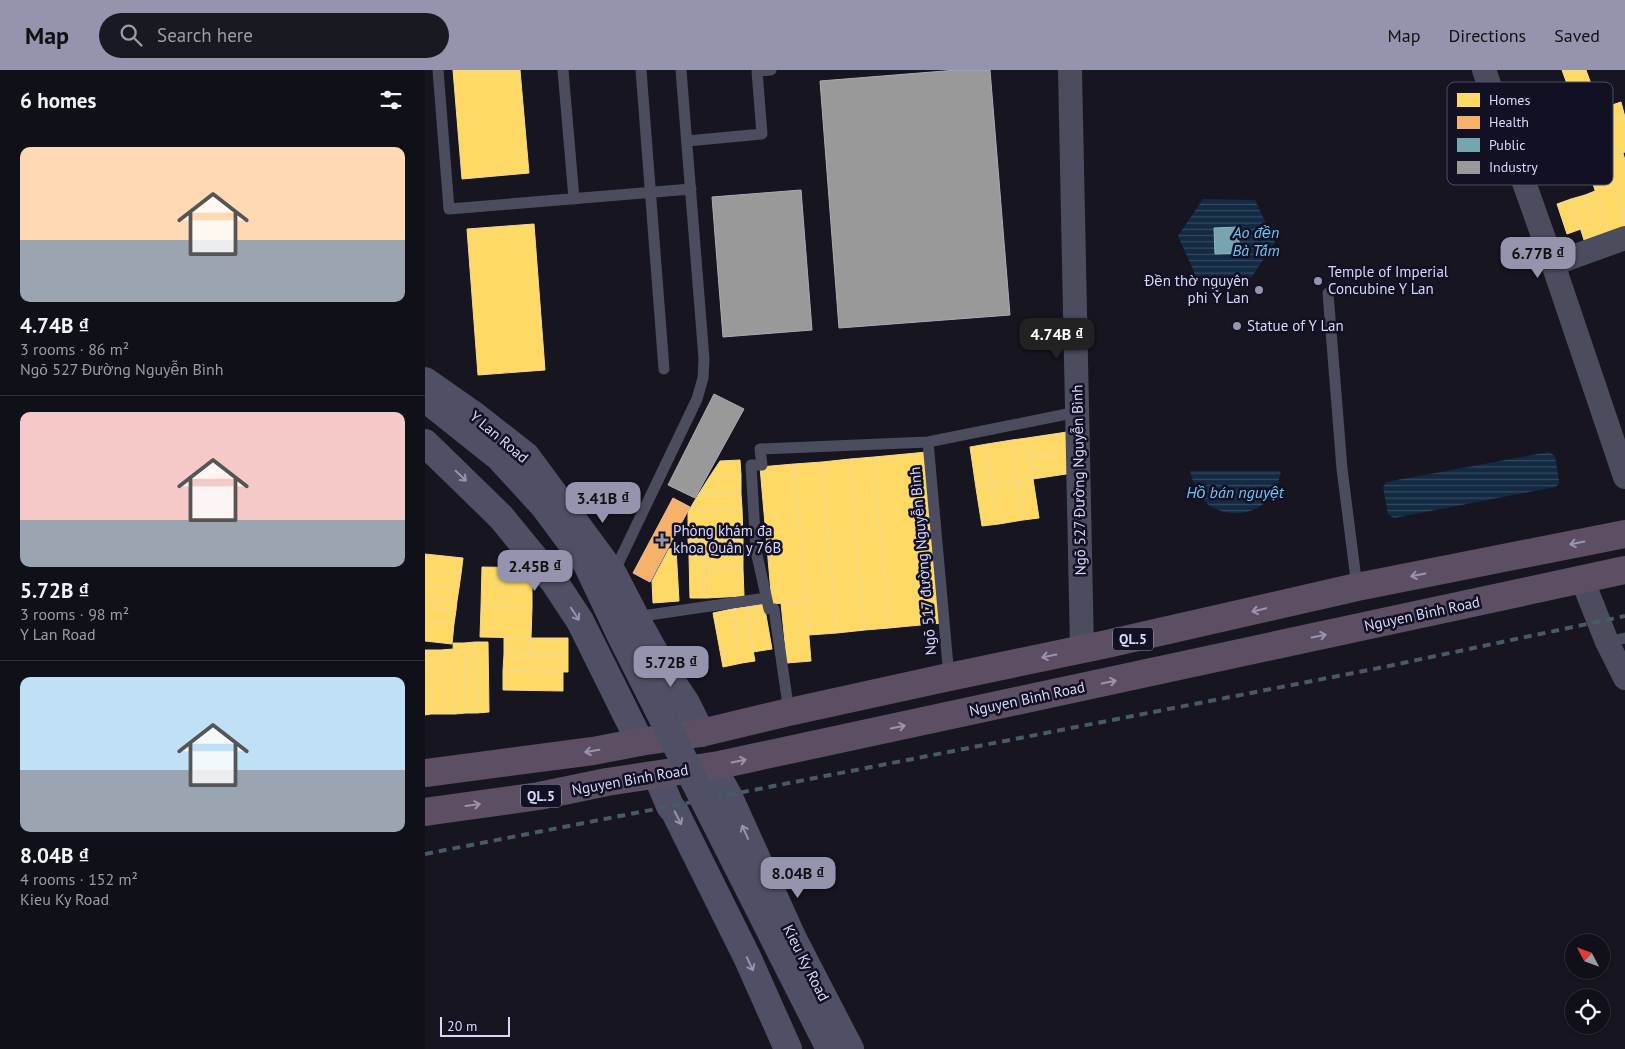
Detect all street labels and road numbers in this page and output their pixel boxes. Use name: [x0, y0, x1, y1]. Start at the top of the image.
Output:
street label: Ngõ 527 Đường Nguyễn Bình: [1067, 384, 1090, 576]
street label: Y Lan Road: [466, 407, 533, 467]
street label: Ngõ 517 đường Nguyễn Bình: [905, 466, 940, 656]
street label: Nguyen Binh Road: [1362, 592, 1482, 635]
road number: QL.5: [1113, 628, 1153, 650]
street label: Nguyen Binh Road: [967, 677, 1087, 720]
street label: Nguyen Binh Road: [570, 760, 690, 799]
road number: QL.5: [521, 784, 561, 808]
street label: Kieu Ky Road: [779, 921, 834, 1004]

